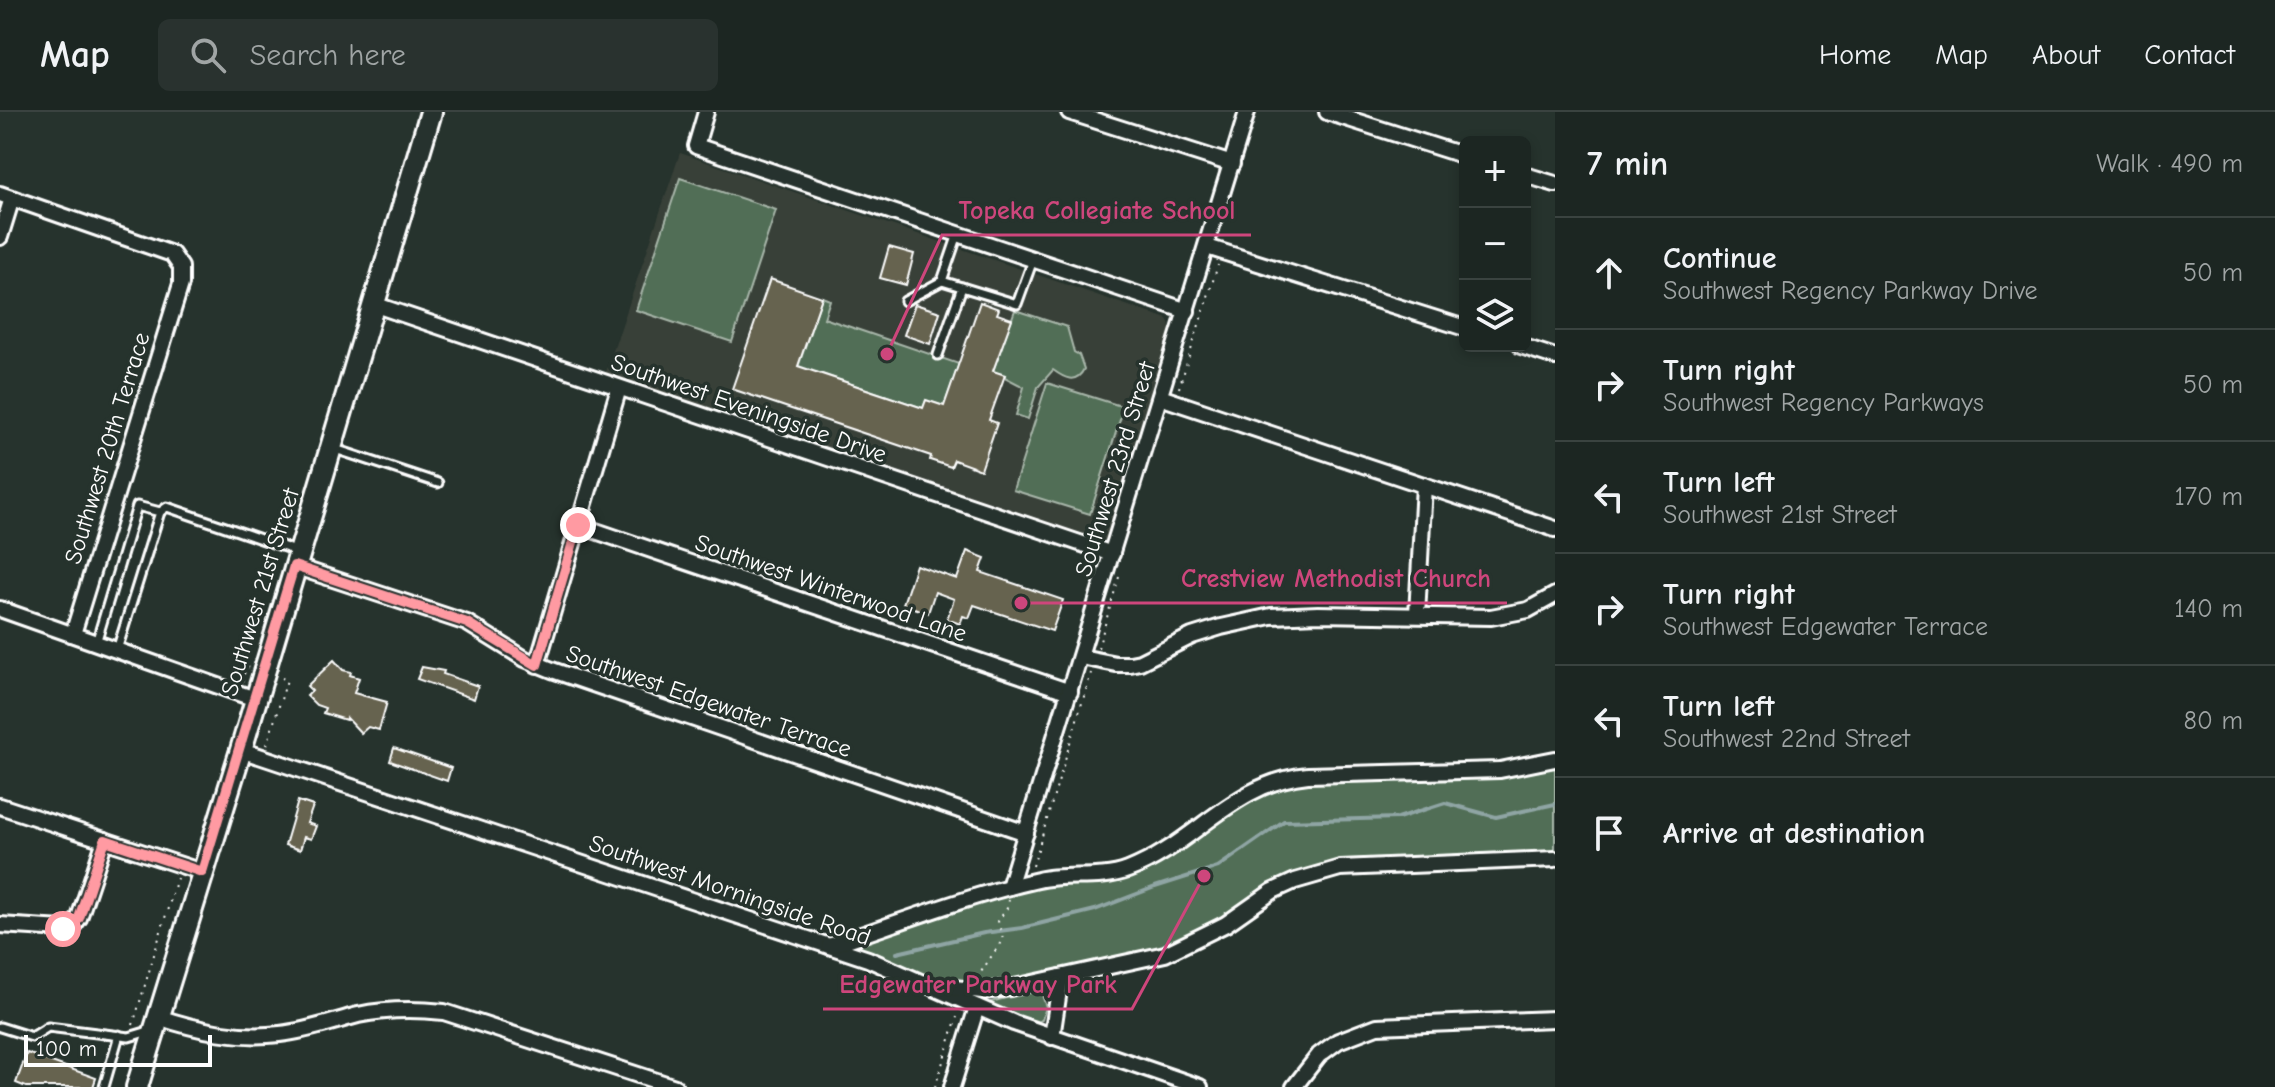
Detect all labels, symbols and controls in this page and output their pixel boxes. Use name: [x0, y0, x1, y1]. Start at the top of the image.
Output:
search box: [158, 19, 718, 91]
text: Map: [40, 33, 110, 77]
icon: search: [186, 33, 230, 77]
text: Search here: [250, 38, 406, 73]
text: Home: [1819, 39, 1891, 71]
text: Map: [1935, 39, 1988, 71]
text: About: [2032, 39, 2100, 71]
text: Contact: [2144, 39, 2235, 71]
map controls: [1459, 136, 1531, 352]
button: +: [1459, 136, 1531, 208]
text: 7 min: [1587, 144, 1668, 184]
text: Walk · 490 m: [2096, 149, 2243, 179]
callout: Topeka Collegiate School: [942, 185, 1251, 235]
text: Topeka Collegiate School: [958, 196, 1236, 226]
button: −: [1459, 208, 1531, 280]
text: Continue: [1663, 241, 1777, 276]
icon: ahead: [1587, 251, 1631, 295]
text: 50 m: [2183, 258, 2243, 288]
text: Southwest Regency Parkway Drive: [1663, 276, 2038, 306]
button: layers: [1459, 280, 1531, 352]
street label: Southwest 20th Terrace: [58, 329, 156, 567]
street label: Southwest Eveningside Drive: [608, 348, 890, 468]
text: Turn right: [1663, 353, 1795, 388]
street label: Southwest 23rd Street: [1069, 357, 1161, 580]
icon: right: [1587, 363, 1631, 407]
text: 50 m: [2183, 370, 2243, 400]
text: Southwest Regency Parkways: [1663, 388, 1984, 418]
text: Turn left: [1663, 465, 1775, 500]
icon: left: [1587, 475, 1631, 519]
text: 170 m: [2174, 482, 2243, 512]
street label: Southwest 21st Street: [215, 484, 305, 699]
text: Southwest 21st Street: [1663, 500, 1897, 530]
route end: [560, 507, 596, 543]
street label: Southwest Winterwood Lane: [692, 528, 970, 648]
callout: Crestview Methodist Church: [1166, 553, 1507, 603]
text: Crestview Methodist Church: [1181, 564, 1491, 594]
text: Turn right: [1663, 577, 1795, 612]
icon: right: [1587, 587, 1631, 631]
text: 140 m: [2174, 594, 2243, 624]
text: Southwest Edgewater Terrace: [1663, 612, 1988, 642]
street label: Southwest Edgewater Terrace: [563, 639, 855, 763]
text: Turn left: [1663, 689, 1775, 724]
icon: left: [1587, 699, 1631, 743]
text: 80 m: [2184, 706, 2243, 736]
text: Southwest 22nd Street: [1663, 724, 1910, 754]
icon: arrive: [1587, 811, 1631, 855]
text: Arrive at destination: [1663, 816, 1925, 851]
street label: Southwest Morningside Road: [586, 829, 874, 951]
route start: [45, 911, 81, 947]
callout: Edgewater Parkway Park: [823, 959, 1132, 1009]
text: Edgewater Parkway Park: [839, 970, 1117, 1000]
scale bar: [24, 1031, 212, 1067]
text: 100 m: [36, 1036, 97, 1062]

